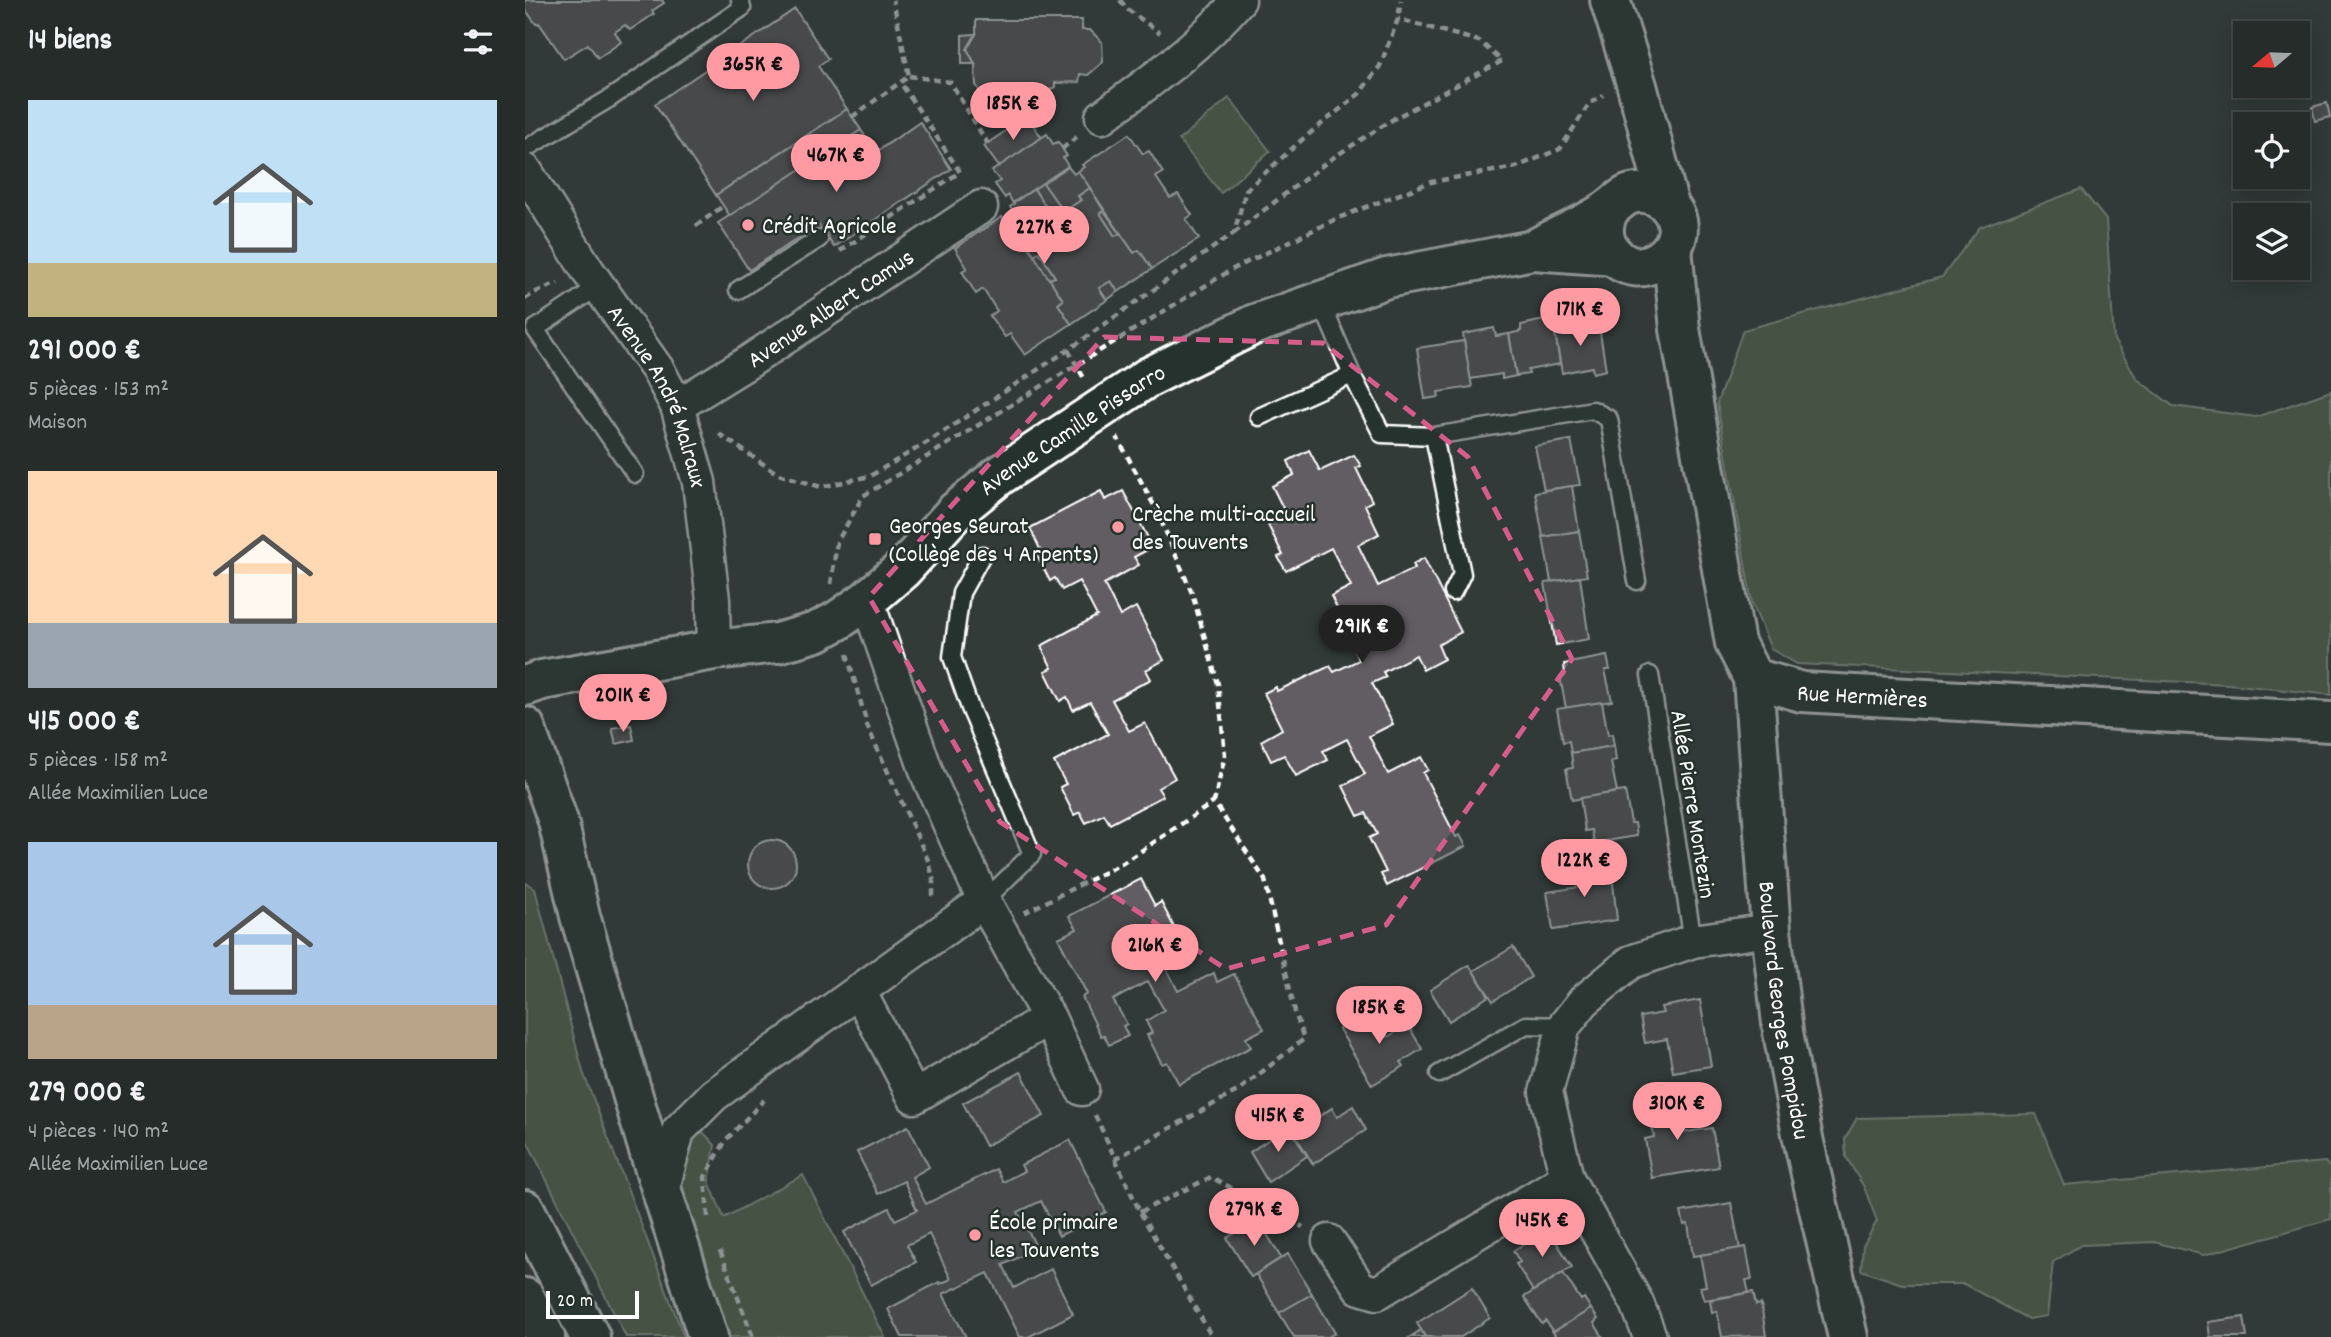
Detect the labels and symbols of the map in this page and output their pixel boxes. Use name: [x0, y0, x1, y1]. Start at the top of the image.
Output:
north arrow: [2233, 21, 2310, 98]
pin: 365K €: [696, 43, 810, 103]
pin: 185K €: [956, 82, 1070, 142]
pin: 467K €: [779, 134, 893, 194]
pin: 227K €: [987, 206, 1101, 266]
place label: Crédit Agricole: [762, 211, 897, 245]
marker: Crédit Agricole: [740, 217, 756, 233]
street label: Avenue Albert Camus: [741, 242, 922, 378]
pin: 171K €: [1523, 288, 1637, 348]
street label: Avenue André Malraux: [597, 299, 713, 489]
street label: Avenue Camille Pissarro: [973, 357, 1172, 506]
place label: Crèche multi-accueil des Touvents: [1132, 499, 1316, 561]
place label: Georges Seurat (Collège des 4 Arpents): [889, 511, 1098, 573]
marker: Crèche multi-accueil des Touvents: [1110, 519, 1126, 535]
marker: Georges Seurat (Collège des 4 Arpents): [867, 531, 883, 547]
pin: 291K €: [1305, 606, 1419, 665]
pin: 201K €: [566, 674, 680, 734]
street label: Rue Hermières: [1796, 678, 1928, 719]
street label: Allée Pierre Montezin: [1659, 708, 1723, 901]
pin: 122K €: [1527, 839, 1641, 899]
street label: Boulevard Georges Pompidou: [1748, 880, 1817, 1143]
pin: 216K €: [1098, 925, 1212, 984]
pin: 185K €: [1322, 986, 1436, 1046]
pin: 310K €: [1620, 1082, 1734, 1142]
pin: 415K €: [1221, 1094, 1335, 1154]
pin: 279K €: [1197, 1188, 1311, 1248]
pin: 145K €: [1485, 1200, 1599, 1259]
place label: École primaire les Touvents: [989, 1207, 1118, 1269]
marker: École primaire les Touvents: [967, 1227, 983, 1243]
scale bar: [546, 1288, 639, 1320]

